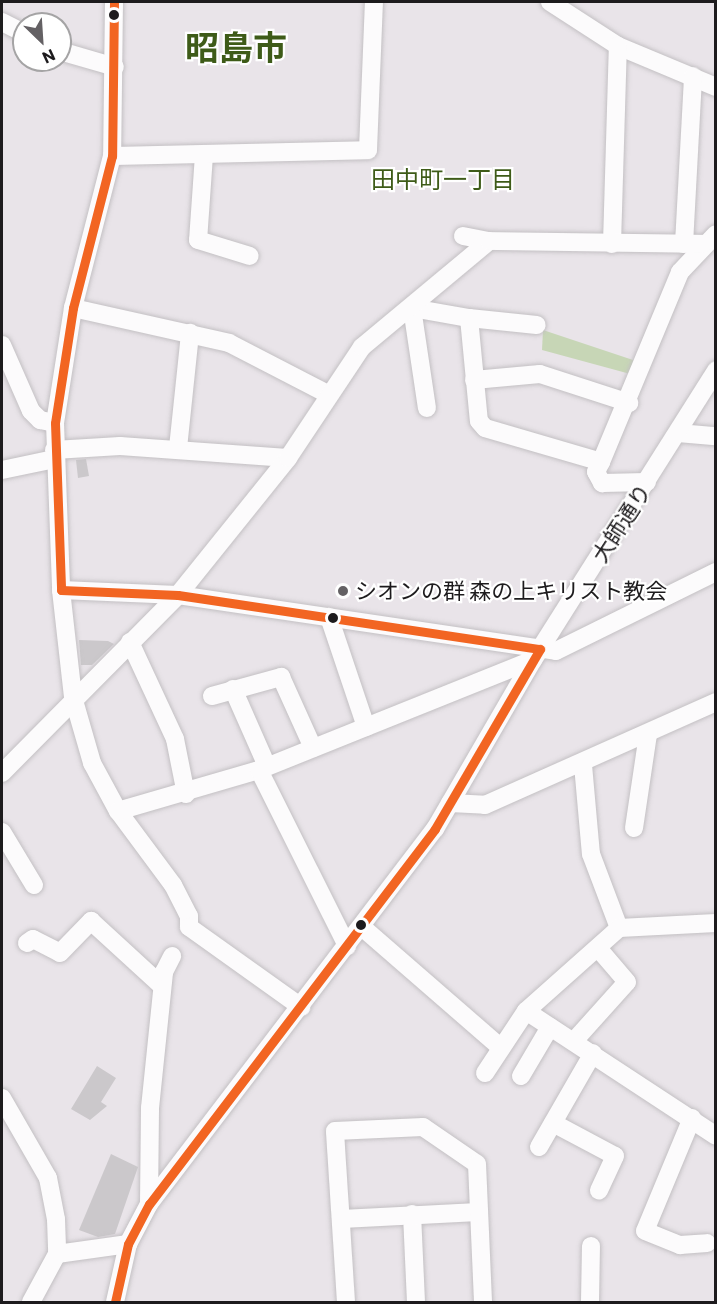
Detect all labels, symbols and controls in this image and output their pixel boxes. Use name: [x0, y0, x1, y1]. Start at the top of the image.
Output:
unlabelled marker: [108, 9, 120, 21]
north arrow: [12, 12, 72, 72]
district label: 昭島市: [185, 27, 287, 67]
text: N: [40, 46, 58, 68]
district label: 田中町一丁目: [371, 165, 515, 193]
street label: 大師通り: [586, 479, 656, 567]
place label: シオンの群 森の上キリスト教会: [355, 578, 667, 604]
marker: シオンの群 森の上キリスト教会: [336, 584, 350, 598]
unlabelled marker: [327, 612, 339, 624]
unlabelled marker: [355, 919, 367, 931]

